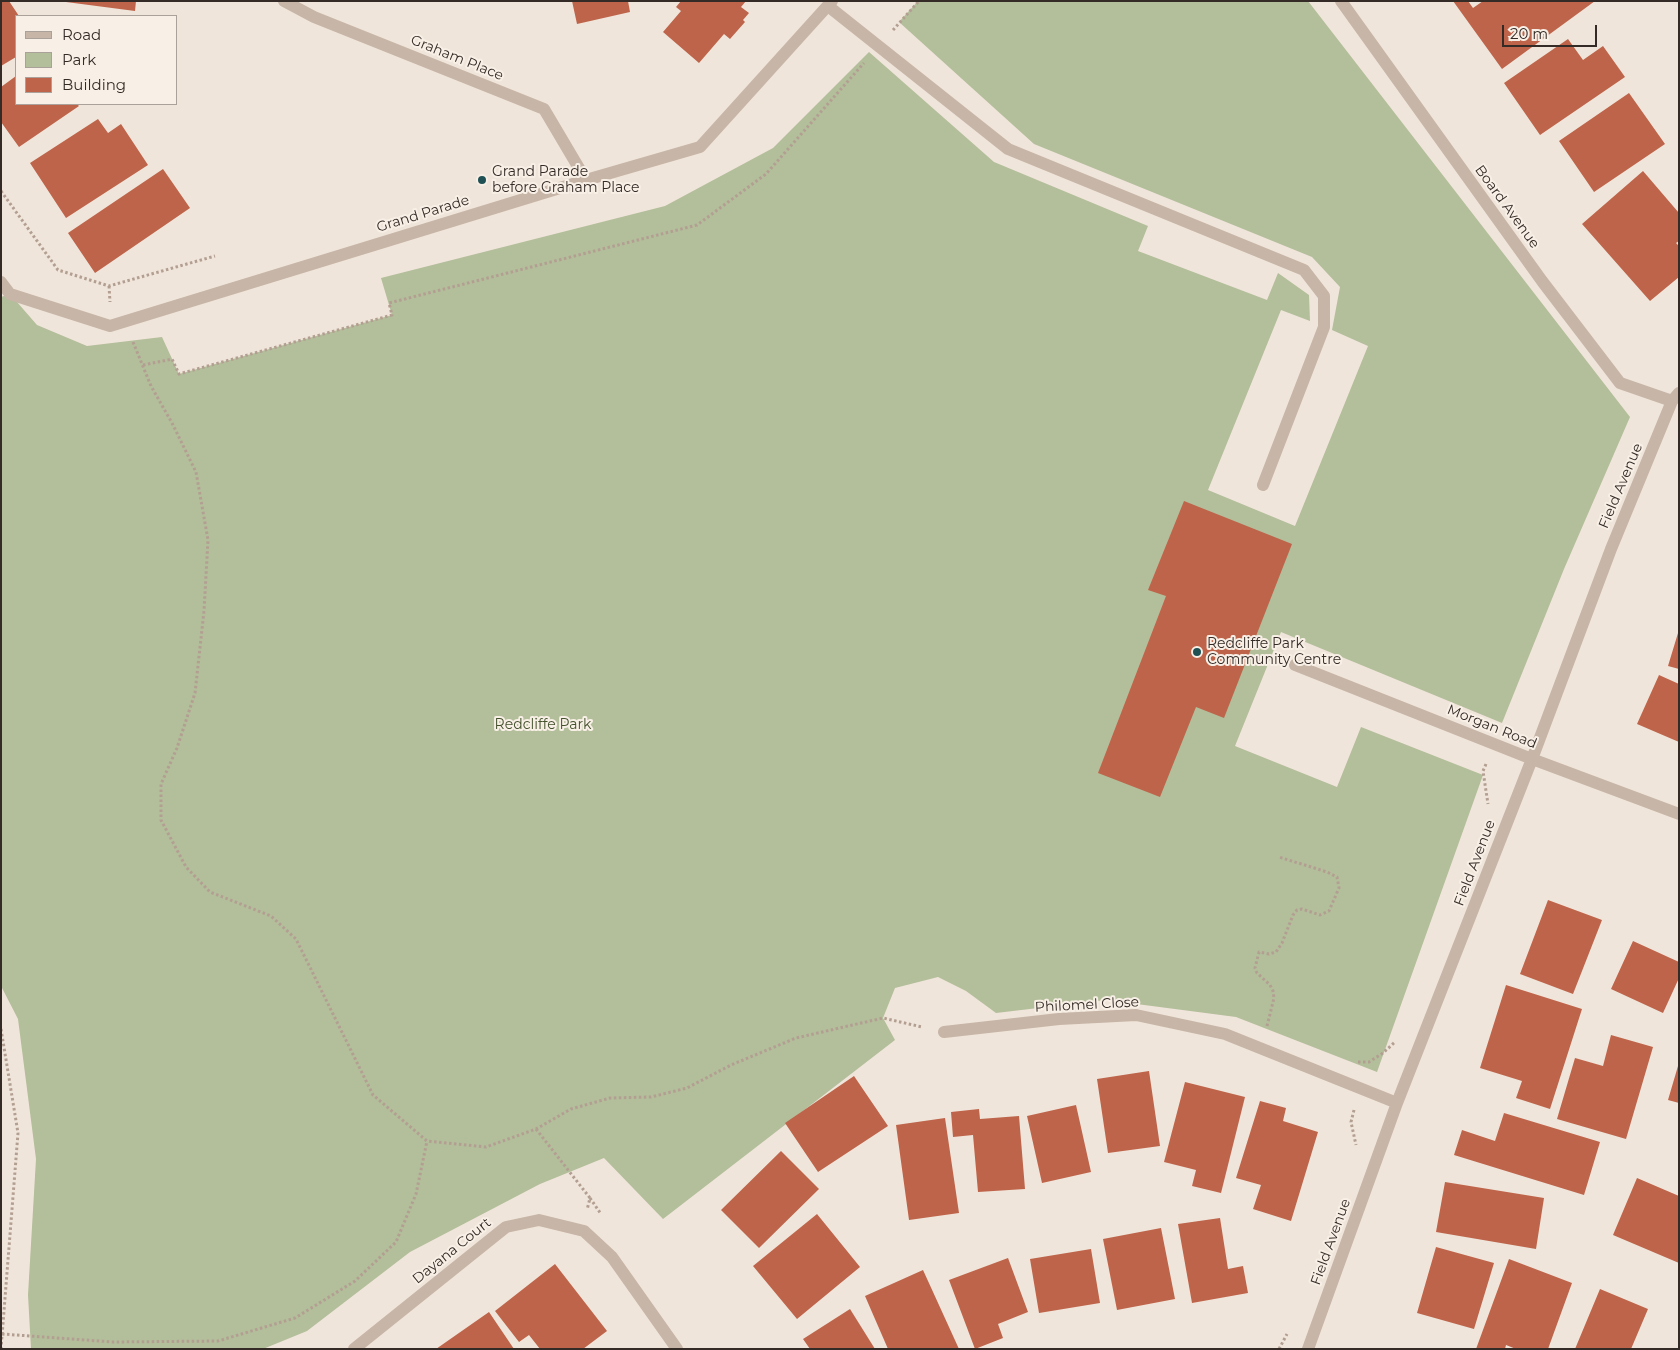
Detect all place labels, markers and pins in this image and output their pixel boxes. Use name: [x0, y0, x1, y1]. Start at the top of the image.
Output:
place label: Grand Parade before Graham Place: [492, 164, 640, 196]
marker: Grand Parade before Graham Place: [476, 174, 488, 186]
place label: Redcliffe Park Community Centre: [1207, 636, 1341, 669]
marker: Redcliffe Park Community Centre: [1191, 646, 1203, 658]

